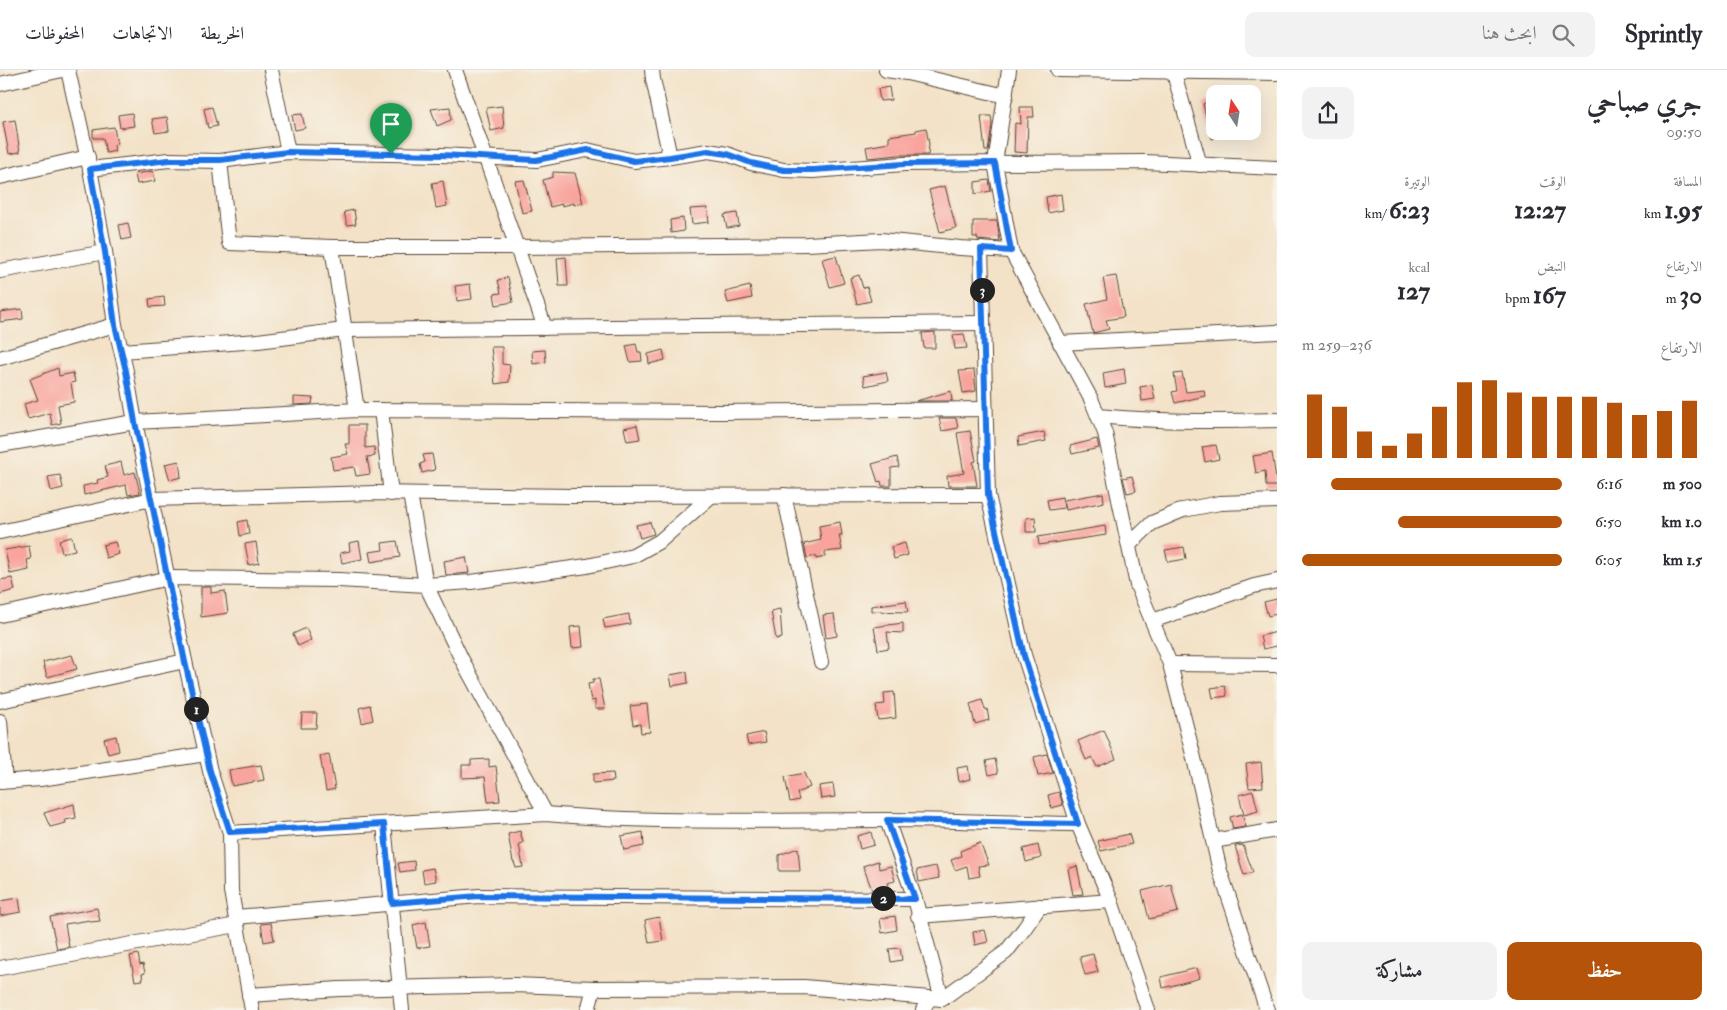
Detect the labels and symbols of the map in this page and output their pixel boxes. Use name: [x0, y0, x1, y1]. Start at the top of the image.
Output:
north arrow: [1206, 85, 1261, 140]
pin: [370, 103, 412, 154]
pin: 3: [970, 278, 994, 302]
pin: 1: [184, 696, 208, 722]
pin: 2: [870, 886, 896, 910]

